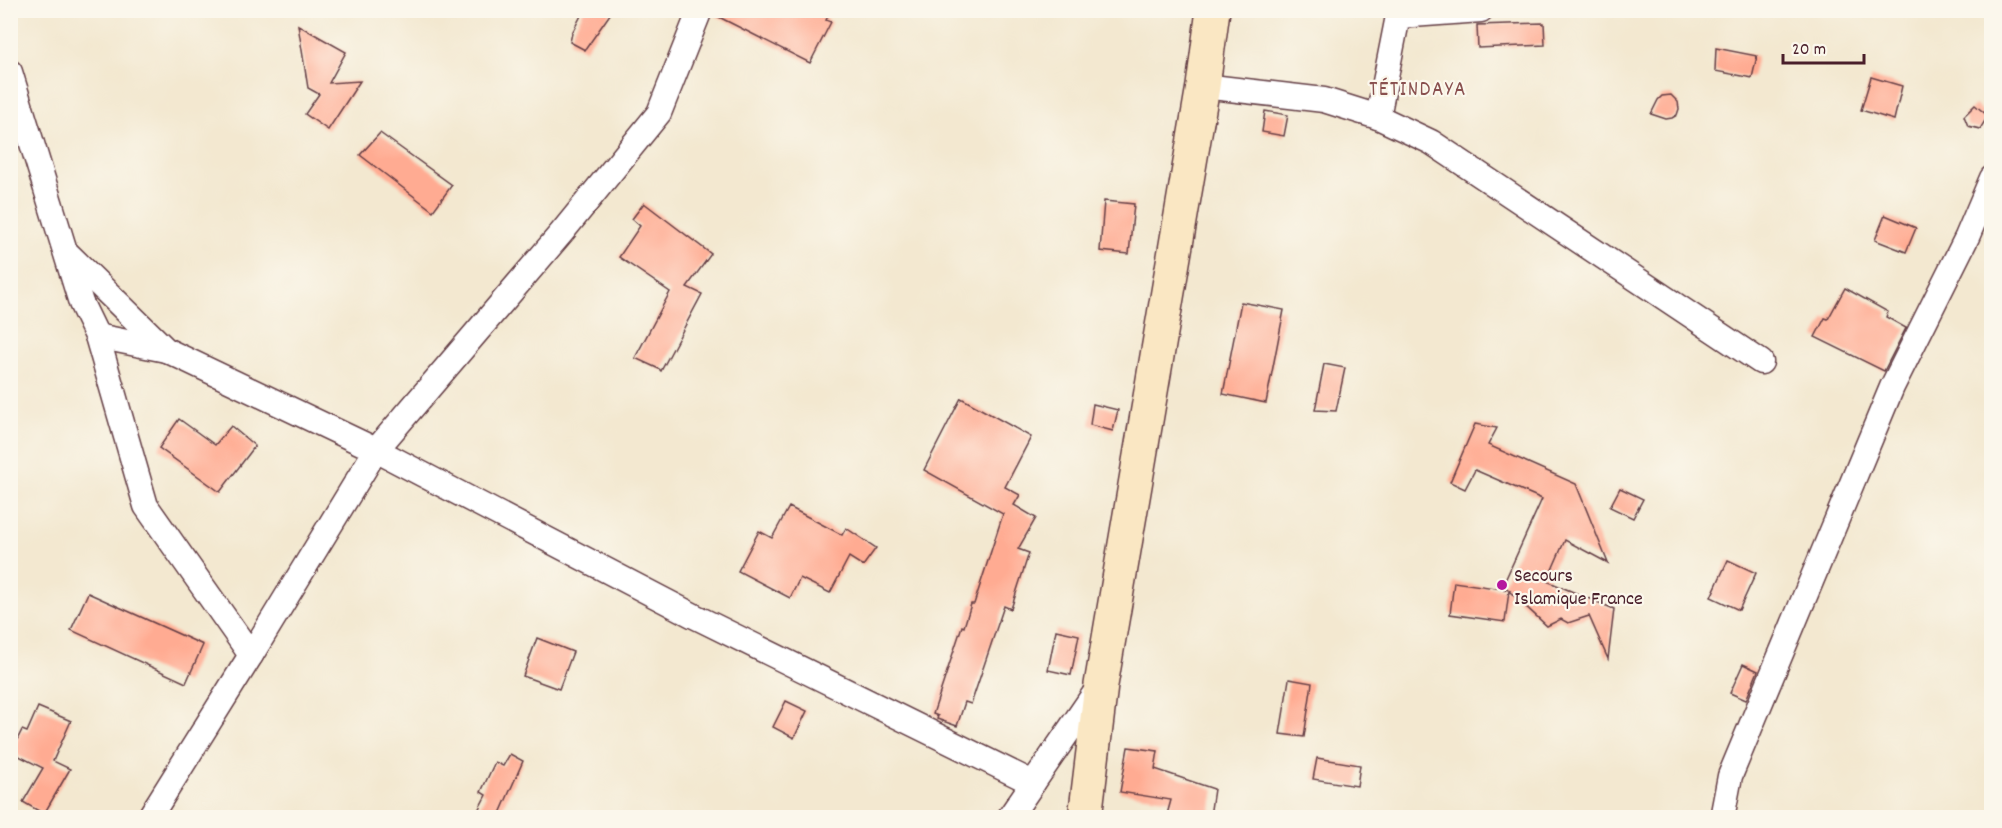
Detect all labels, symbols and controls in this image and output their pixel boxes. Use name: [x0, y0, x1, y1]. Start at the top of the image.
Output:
scale bar: [1783, 27, 1864, 65]
text: 20 m: [1792, 38, 1826, 63]
district label: TÉTINDAYA: [1369, 76, 1467, 106]
place label: Secours Islamique France: [1514, 563, 1643, 614]
marker: Secours Islamique France: [1495, 578, 1509, 592]

